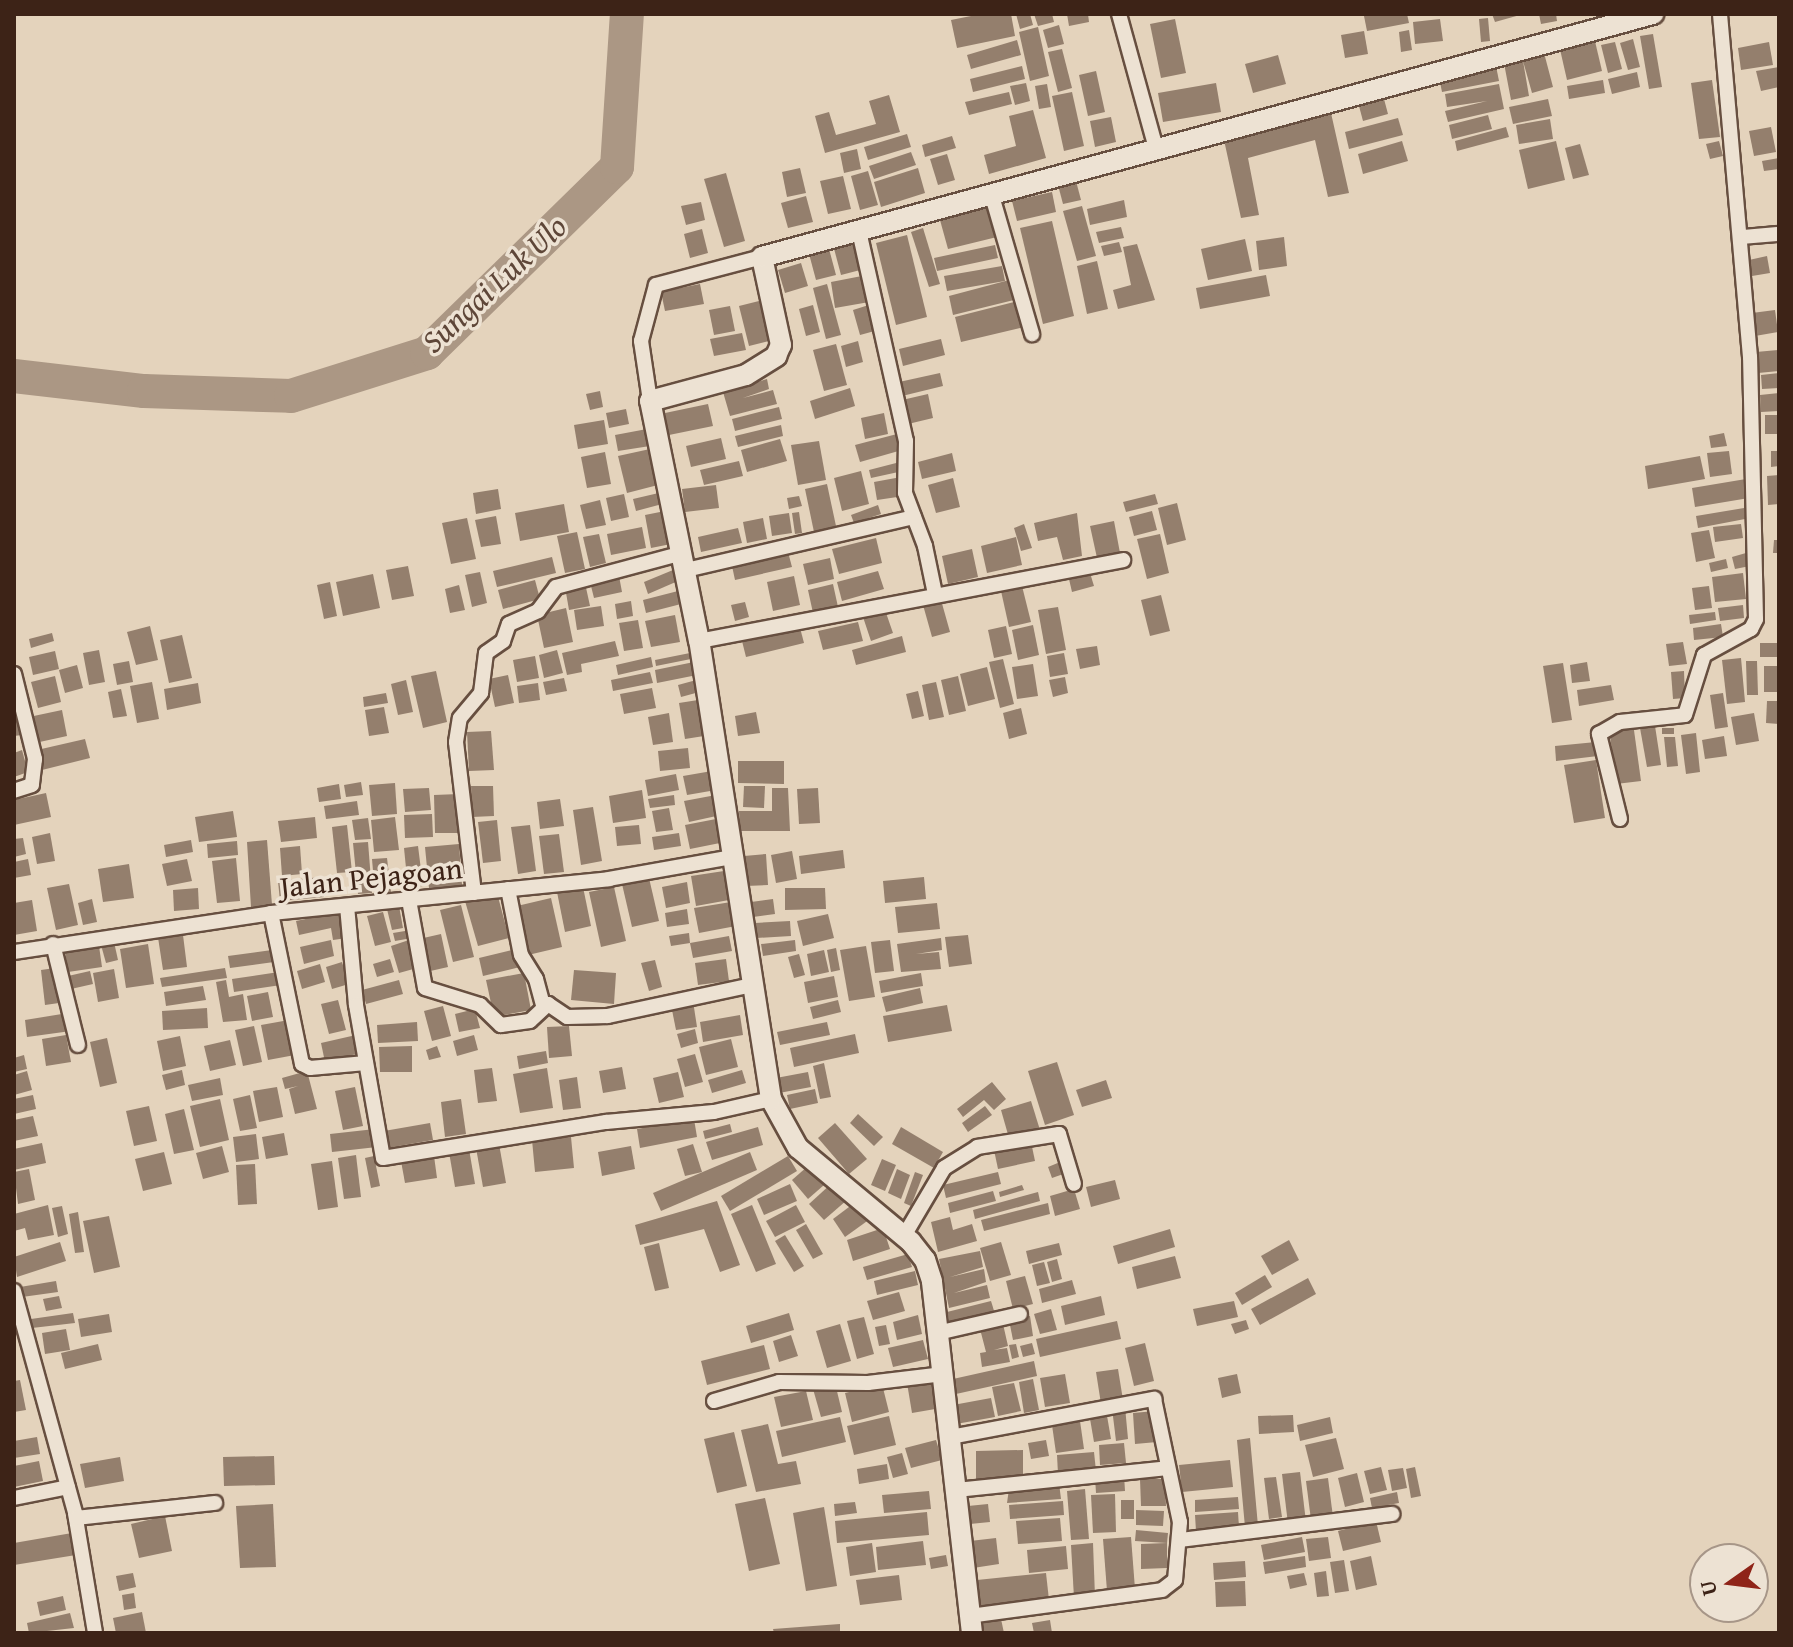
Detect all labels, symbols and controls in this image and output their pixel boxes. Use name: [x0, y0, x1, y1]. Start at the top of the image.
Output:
water label: Sungai Luk Ulo: [414, 207, 574, 361]
street label: Jalan Pejagoan: [278, 850, 464, 904]
north arrow: [1689, 1543, 1769, 1623]
text: U: [1690, 1577, 1725, 1599]

